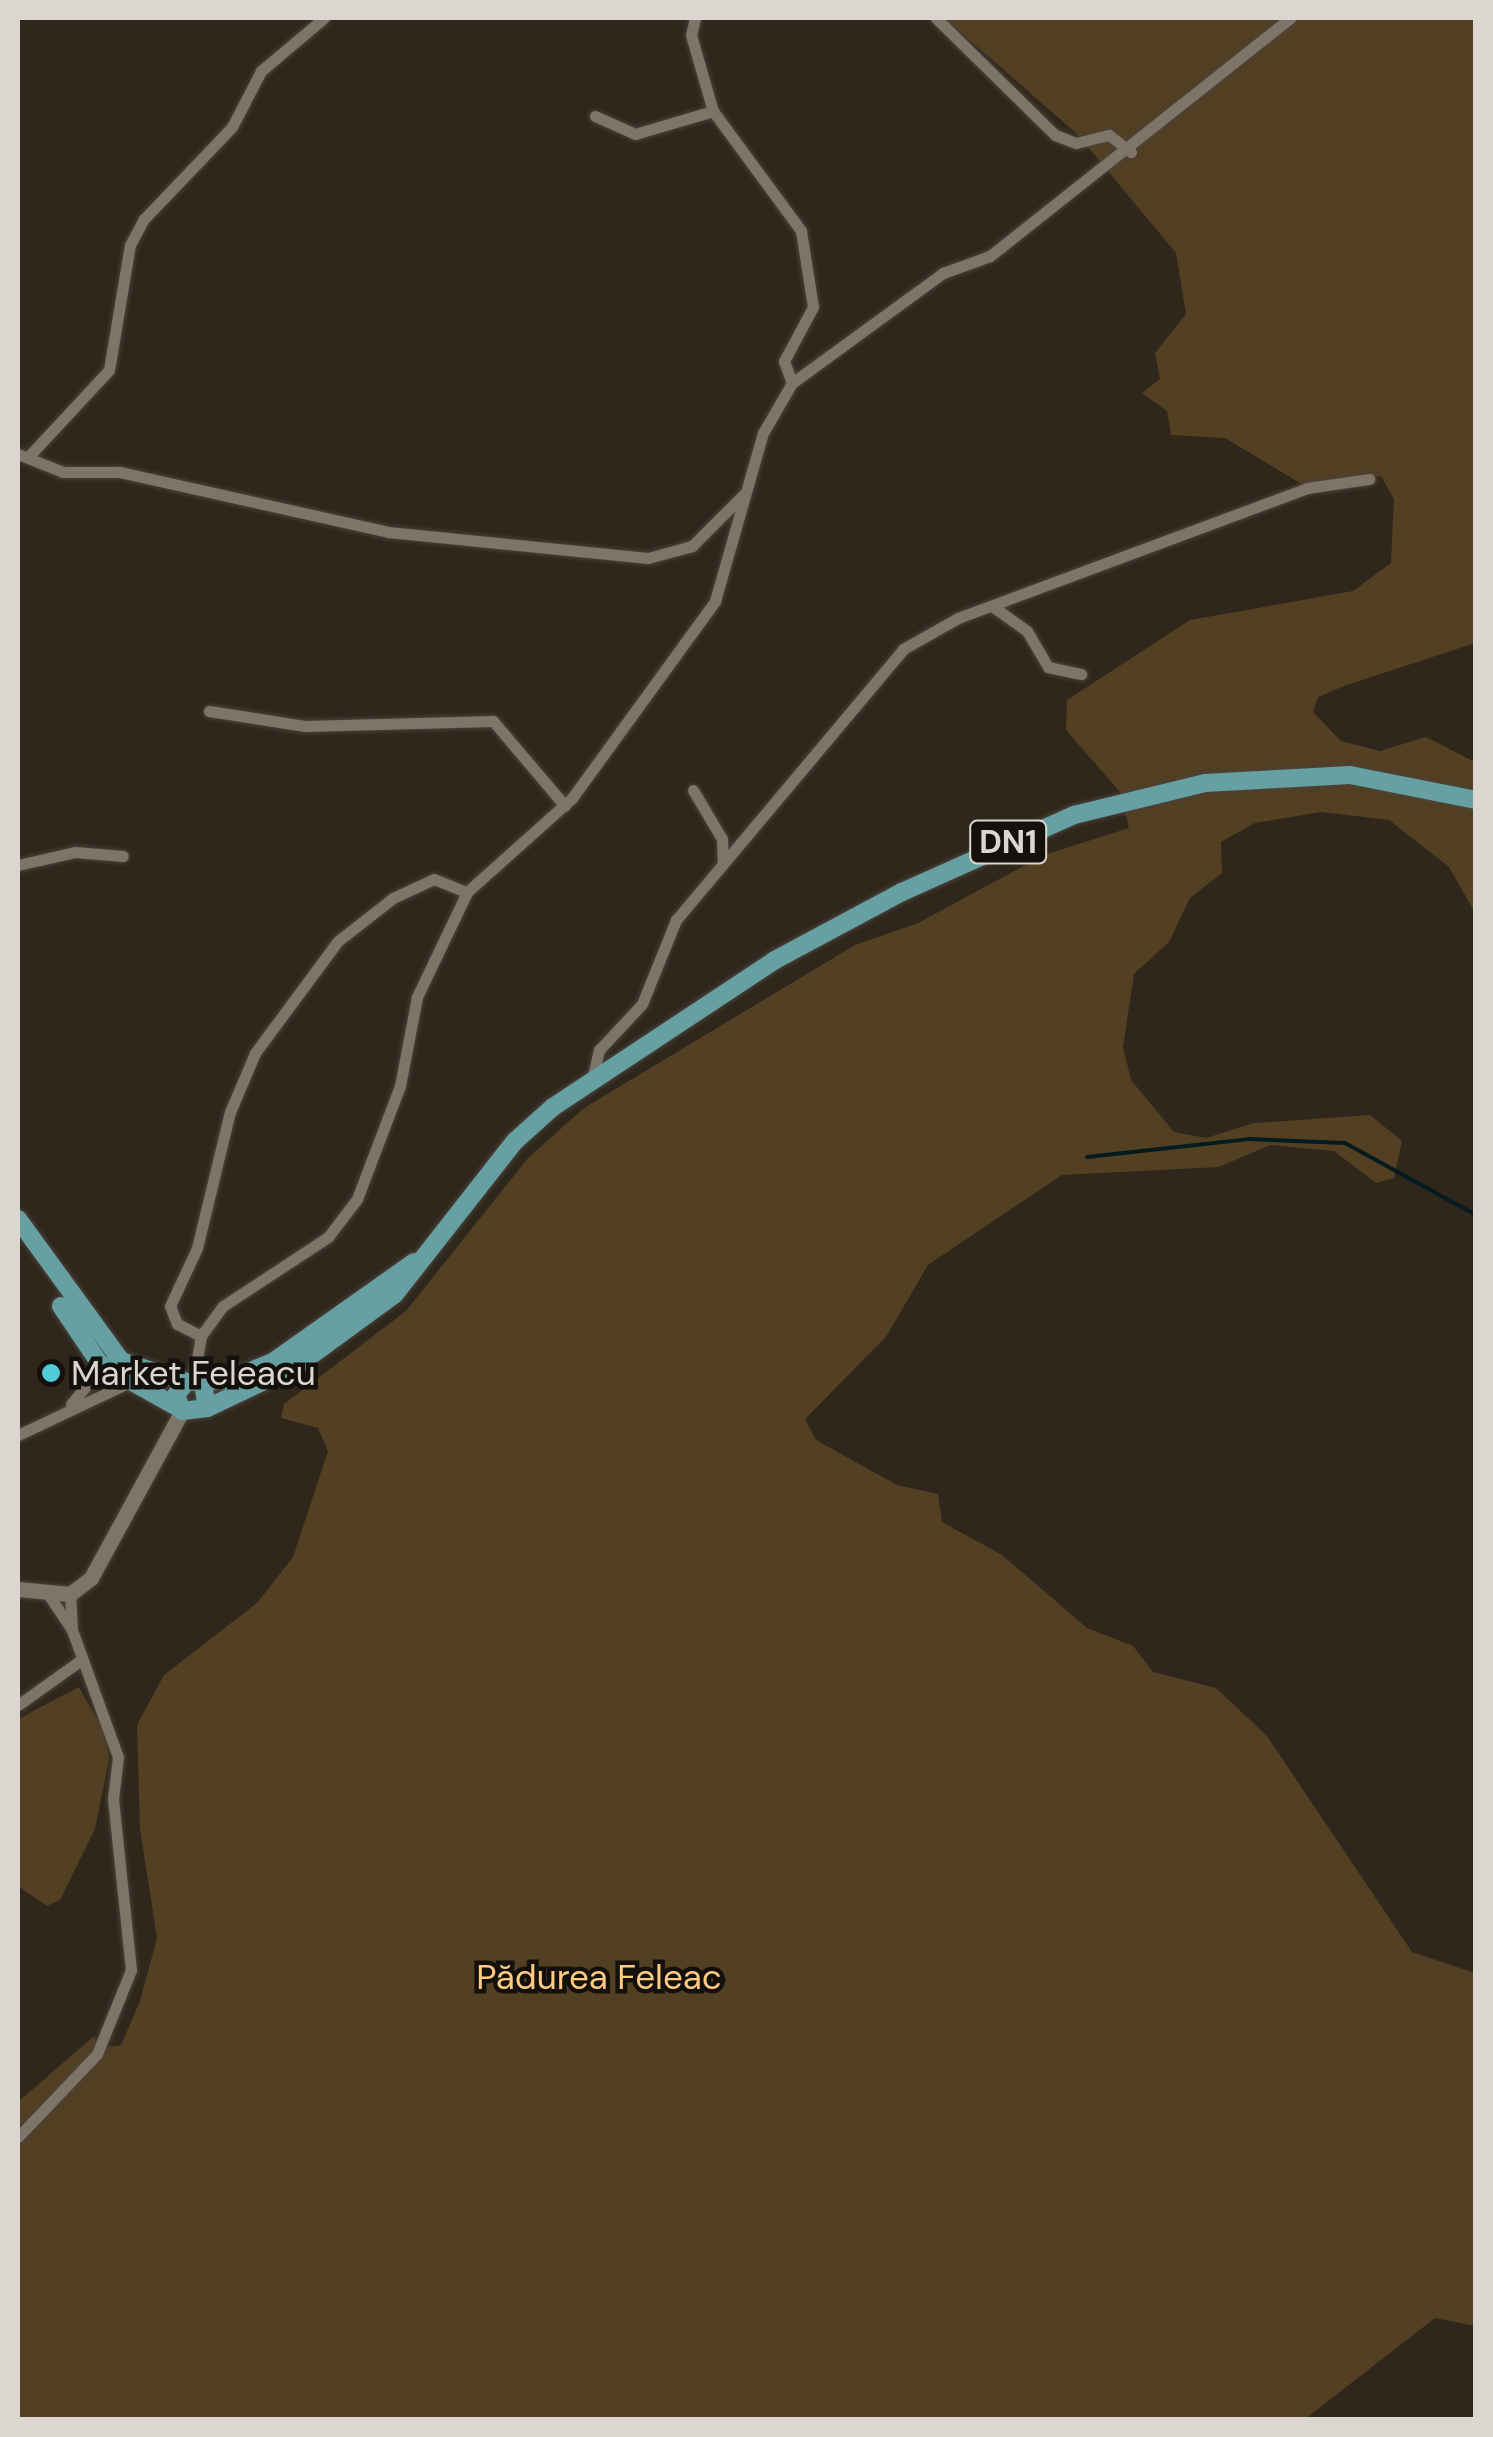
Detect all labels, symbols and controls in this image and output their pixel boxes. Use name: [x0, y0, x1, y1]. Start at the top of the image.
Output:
road number: DN1: [968, 815, 1048, 869]
place label: Market Feleacu: [71, 1352, 316, 1394]
marker: Market Feleacu: [40, 1362, 62, 1384]
park label: Pădurea Feleac: [476, 1956, 722, 1998]

